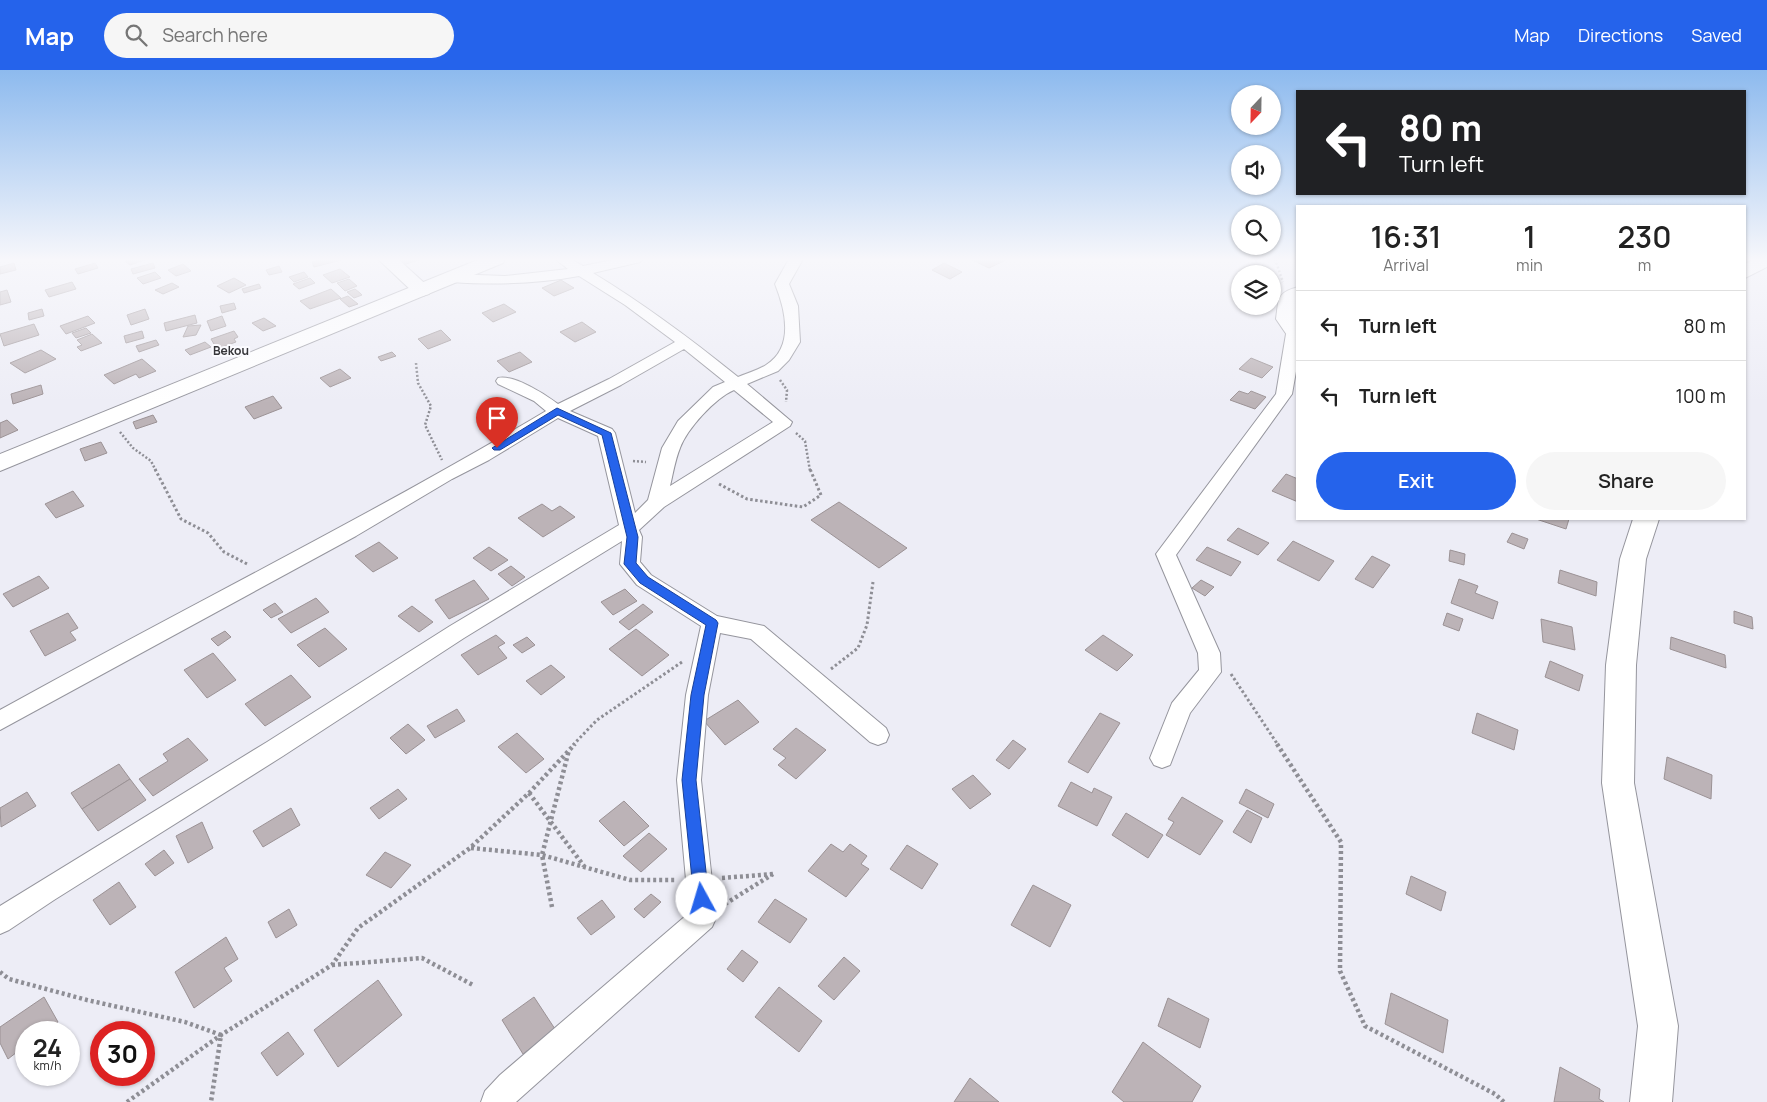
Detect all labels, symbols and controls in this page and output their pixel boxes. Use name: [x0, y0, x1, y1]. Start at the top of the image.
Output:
search box: [104, 13, 454, 58]
text: Map: [25, 19, 74, 52]
icon: search: [122, 21, 150, 49]
text: Search here: [162, 22, 268, 48]
text: Map: [1514, 23, 1550, 47]
text: Directions: [1578, 23, 1663, 47]
text: Saved: [1691, 23, 1742, 47]
north arrow: [1231, 85, 1281, 135]
map controls: [1231, 85, 1281, 315]
text: 80 m: [1399, 104, 1482, 152]
icon: left: [1316, 110, 1381, 175]
button: sound: [1231, 145, 1281, 195]
text: Turn left: [1399, 149, 1484, 179]
button: search: [1231, 205, 1281, 255]
text: 16:31: [1371, 216, 1442, 257]
text: 1: [1523, 216, 1536, 257]
text: 230: [1617, 216, 1671, 257]
text: Arrival: [1383, 254, 1429, 276]
text: min: [1516, 254, 1543, 276]
text: m: [1638, 254, 1651, 276]
button: layers: [1231, 265, 1281, 315]
icon: left: [1316, 312, 1344, 340]
text: Turn left: [1359, 313, 1437, 339]
text: 80 m: [1683, 313, 1726, 339]
district label: Bekou: [213, 342, 249, 359]
icon: left: [1316, 382, 1344, 410]
text: Turn left: [1359, 383, 1437, 409]
text: 100 m: [1675, 383, 1726, 409]
pin: [476, 397, 518, 448]
icon: arrive: [483, 404, 511, 432]
button: Exit: [1316, 452, 1516, 510]
button: Share: [1526, 452, 1726, 510]
position arrow: [675, 872, 727, 924]
speed limit sign: 30: [90, 1021, 155, 1086]
text: 24: [33, 1030, 62, 1065]
text: km/h: [34, 1057, 61, 1074]

